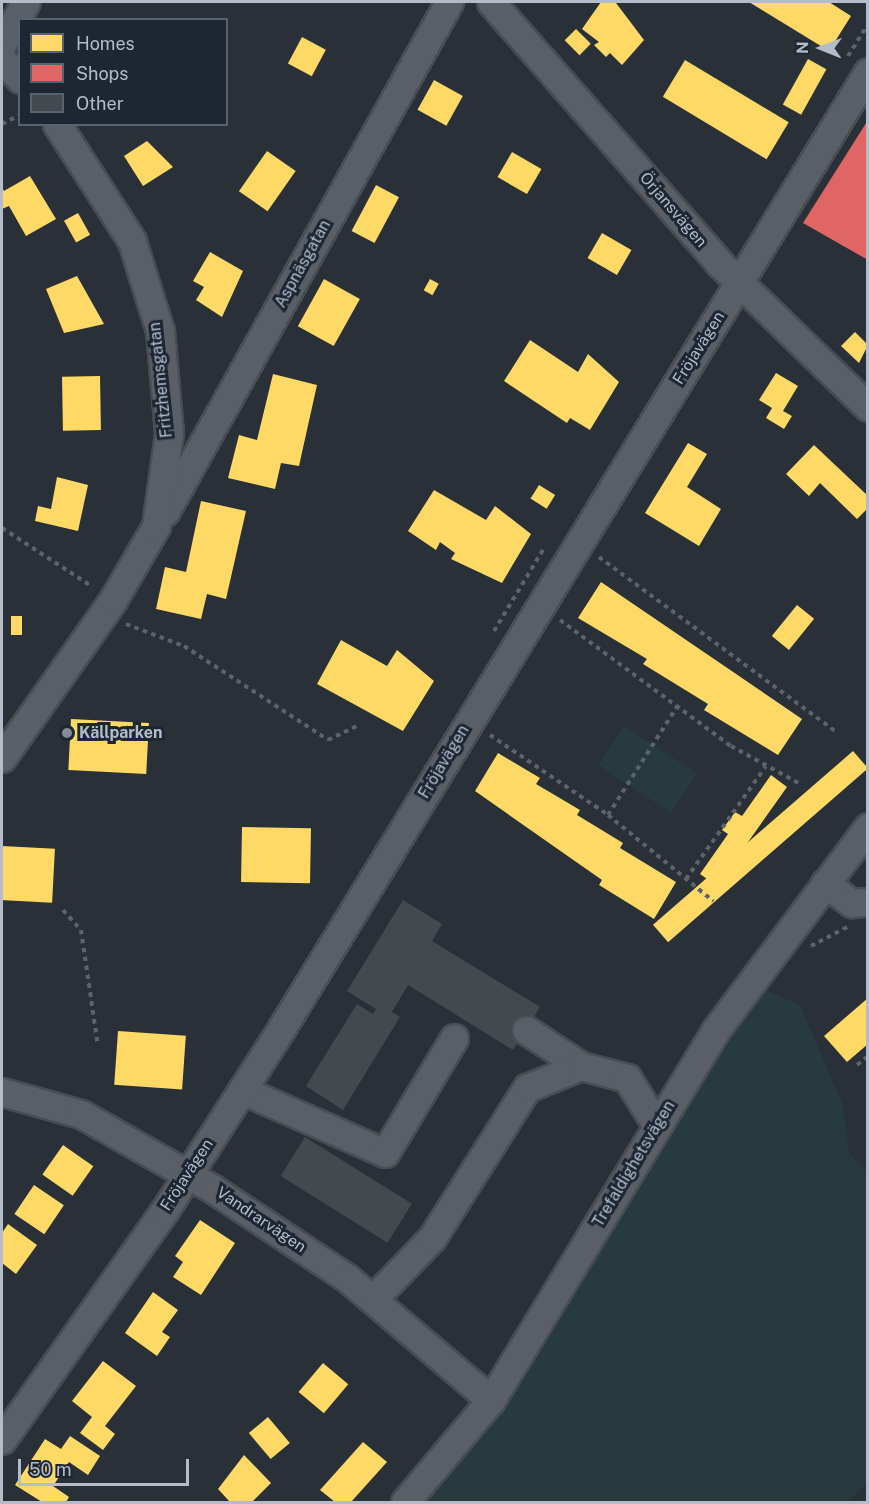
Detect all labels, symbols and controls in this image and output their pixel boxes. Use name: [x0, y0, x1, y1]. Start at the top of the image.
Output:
legend: [18, 18, 228, 126]
north arrow: [791, 18, 851, 78]
text: Homes: [76, 33, 135, 54]
text: N: [793, 41, 812, 54]
text: Shops: [76, 63, 128, 84]
text: Other: [76, 93, 124, 114]
street label: Örjansvägen: [635, 169, 711, 251]
street label: Aspnäsgatan: [271, 217, 335, 311]
street label: Fröjavägen: [669, 308, 729, 388]
street label: Fritzhemsgatan: [145, 321, 177, 439]
street label: Fröjavägen: [415, 722, 473, 802]
place label: Källparken: [79, 723, 162, 743]
marker: Källparken: [60, 726, 74, 740]
street label: Trefaldighetsvägen: [589, 1097, 679, 1231]
street label: Fröjavägen: [157, 1135, 217, 1215]
street label: Vandrarvägen: [213, 1183, 309, 1257]
scale bar: [21, 1447, 192, 1485]
text: 50 m: [29, 1459, 72, 1480]

